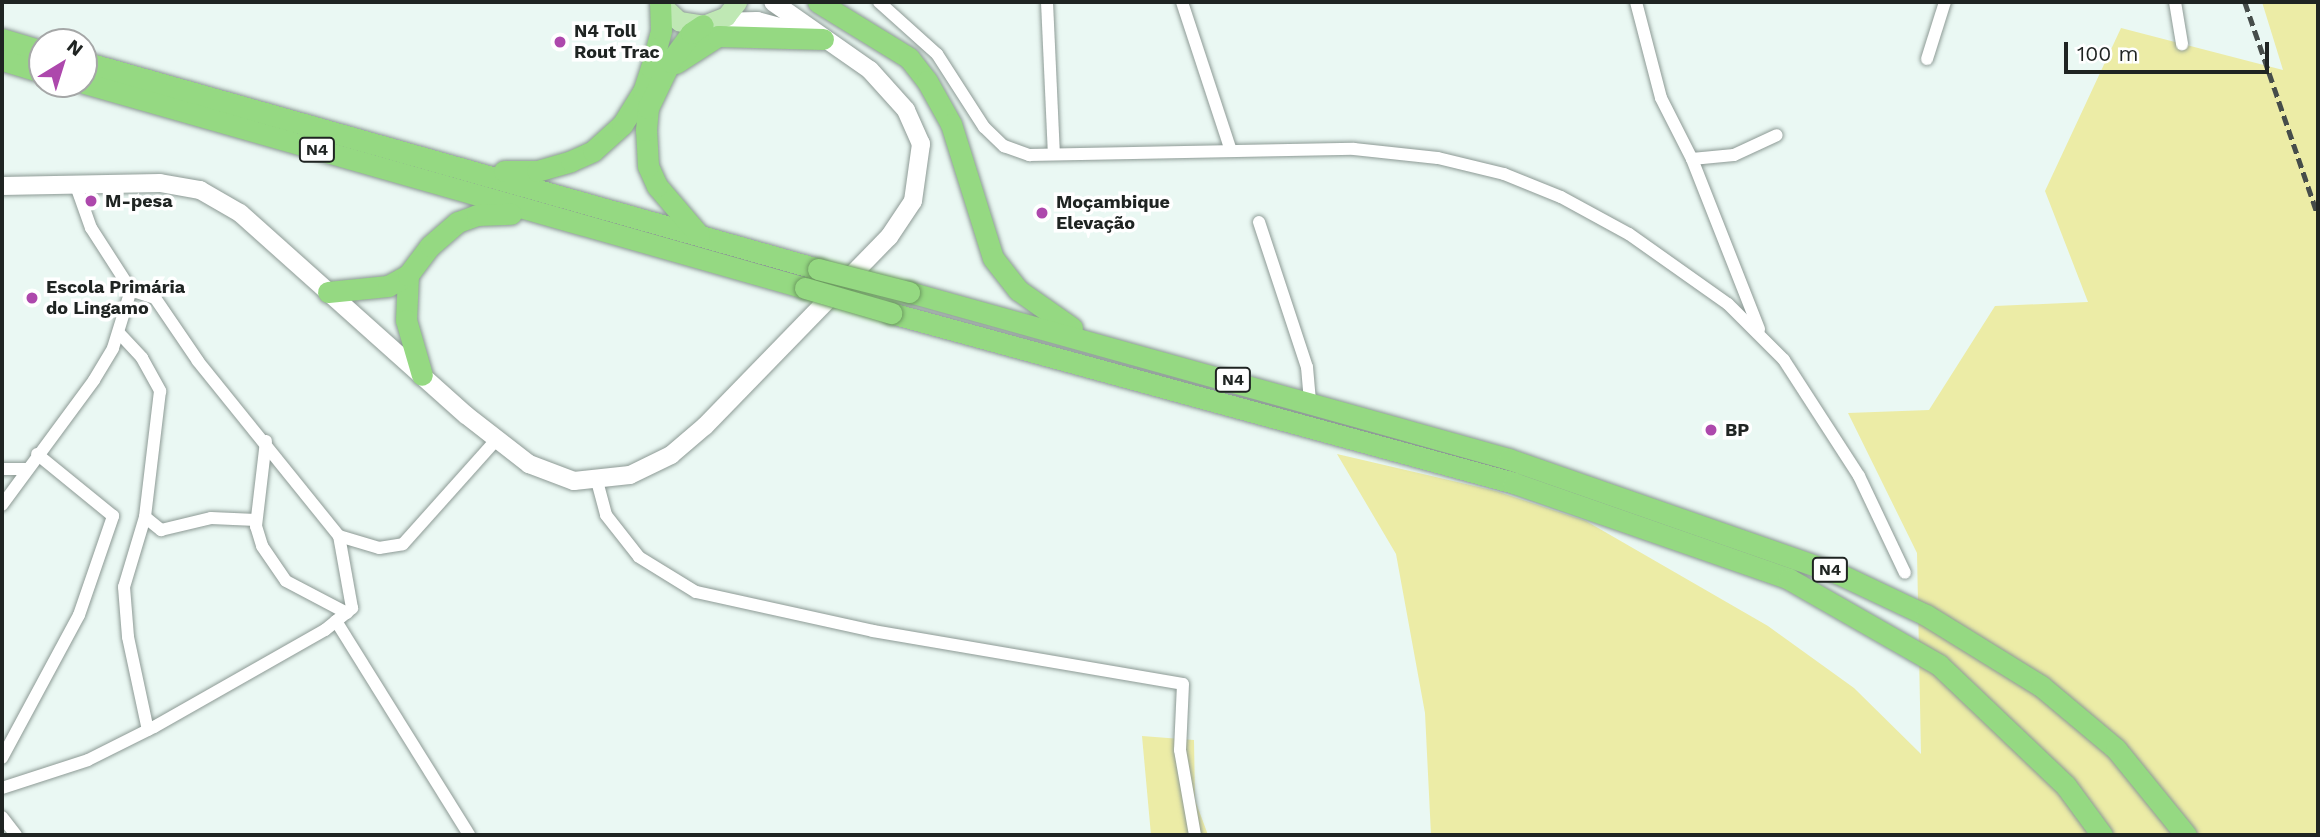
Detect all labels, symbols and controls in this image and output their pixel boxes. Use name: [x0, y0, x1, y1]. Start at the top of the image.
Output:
place label: N4 Toll Rout Trac: [574, 21, 660, 64]
north arrow: [28, 28, 98, 98]
scale bar: [2068, 28, 2273, 72]
text: N: [62, 34, 88, 61]
marker: N4 Toll Rout Trac: [552, 34, 568, 50]
text: 100 m: [2077, 41, 2139, 66]
road number: N4: [298, 138, 336, 162]
place label: M-pesa: [105, 190, 173, 212]
place label: Moçambique Elevação: [1056, 192, 1170, 234]
marker: M-pesa: [83, 193, 99, 209]
marker: Moçambique Elevação: [1034, 205, 1050, 221]
place label: Escola Primária do Lingamo: [46, 277, 185, 320]
marker: Escola Primária do Lingamo: [24, 290, 40, 306]
road number: N4: [1214, 368, 1252, 392]
place label: BP: [1725, 419, 1749, 441]
marker: BP: [1703, 422, 1719, 438]
road number: N4: [1811, 558, 1849, 582]

